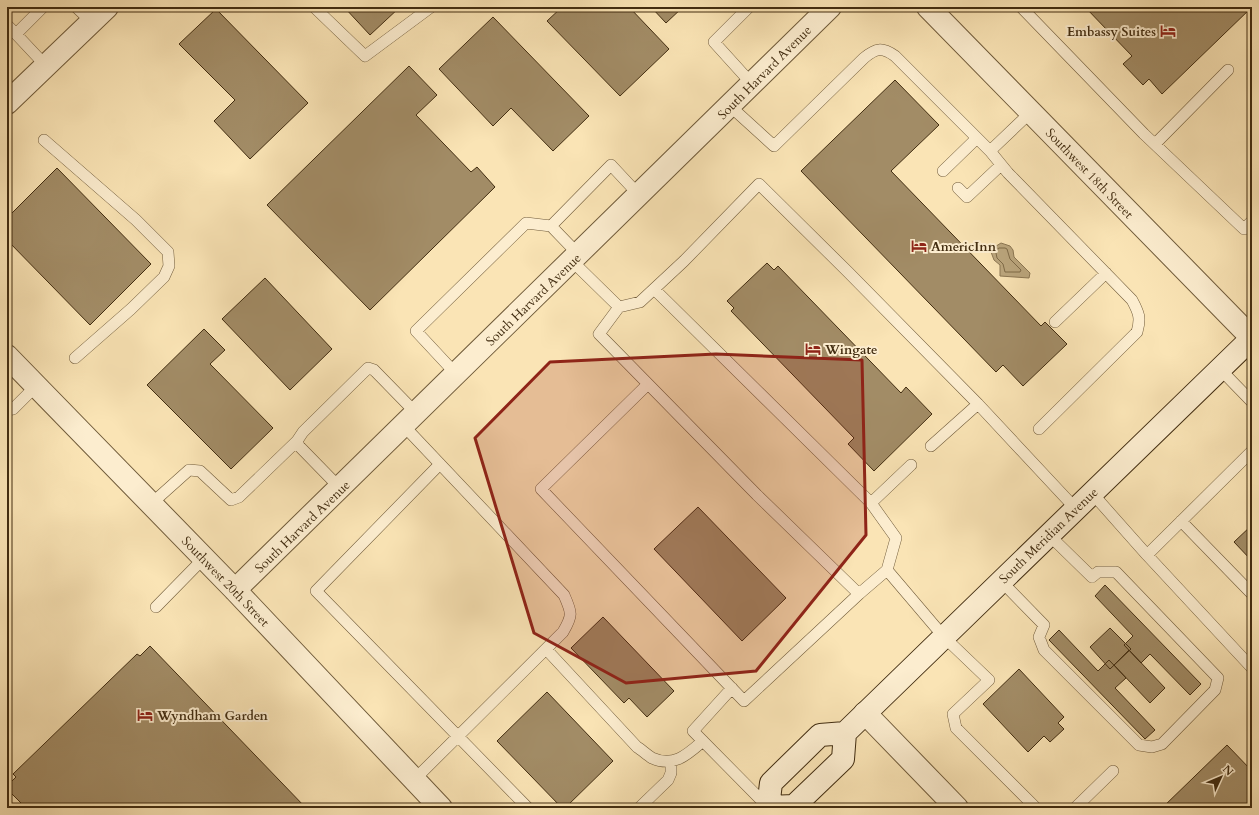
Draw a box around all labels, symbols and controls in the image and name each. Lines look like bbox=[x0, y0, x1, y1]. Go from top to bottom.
street label: South Harvard Avenue bbox=[714, 22, 816, 124]
hotel icon: Embassy Suites bbox=[1159, 22, 1177, 40]
place label: Embassy Suites bbox=[1067, 23, 1156, 41]
street label: Southwest 18th Street bbox=[1041, 124, 1137, 223]
hotel icon: AmericInn bbox=[910, 237, 928, 255]
place label: AmericInn bbox=[931, 238, 997, 256]
street label: South Harvard Avenue bbox=[482, 249, 585, 350]
hotel icon: Wingate bbox=[804, 340, 822, 358]
place label: Wingate bbox=[824, 341, 877, 359]
street label: South Harvard Avenue bbox=[251, 476, 354, 577]
street label: South Meridian Avenue bbox=[995, 484, 1102, 588]
street label: Southwest 20th Street bbox=[177, 532, 273, 631]
hotel icon: Wyndham Garden bbox=[136, 706, 154, 724]
place label: Wyndham Garden bbox=[156, 707, 269, 725]
north arrow bbox=[1201, 757, 1241, 797]
text: N bbox=[1219, 762, 1237, 779]

